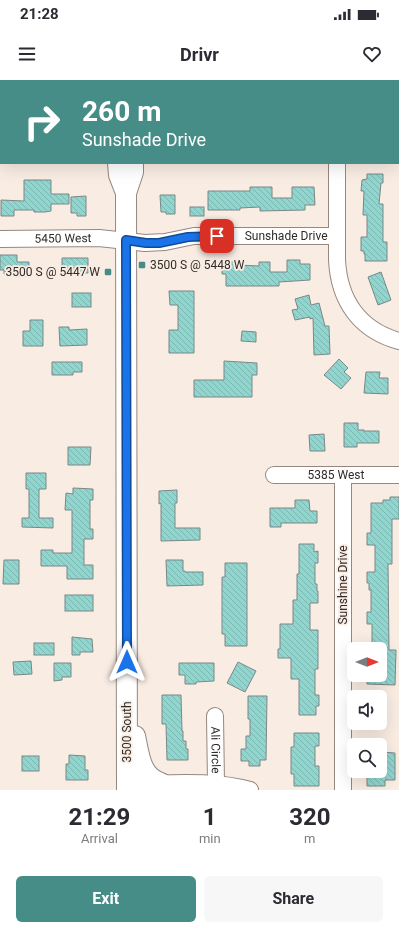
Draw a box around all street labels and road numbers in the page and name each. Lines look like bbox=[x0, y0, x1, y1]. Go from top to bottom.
street label: Sunshade Drive bbox=[245, 229, 328, 243]
street label: 5450 West bbox=[34, 231, 92, 246]
street label: 5385 West bbox=[308, 468, 365, 482]
street label: Sunshine Drive bbox=[336, 545, 350, 625]
street label: 3500 South bbox=[120, 701, 134, 763]
street label: Ali Circle bbox=[208, 726, 223, 774]

